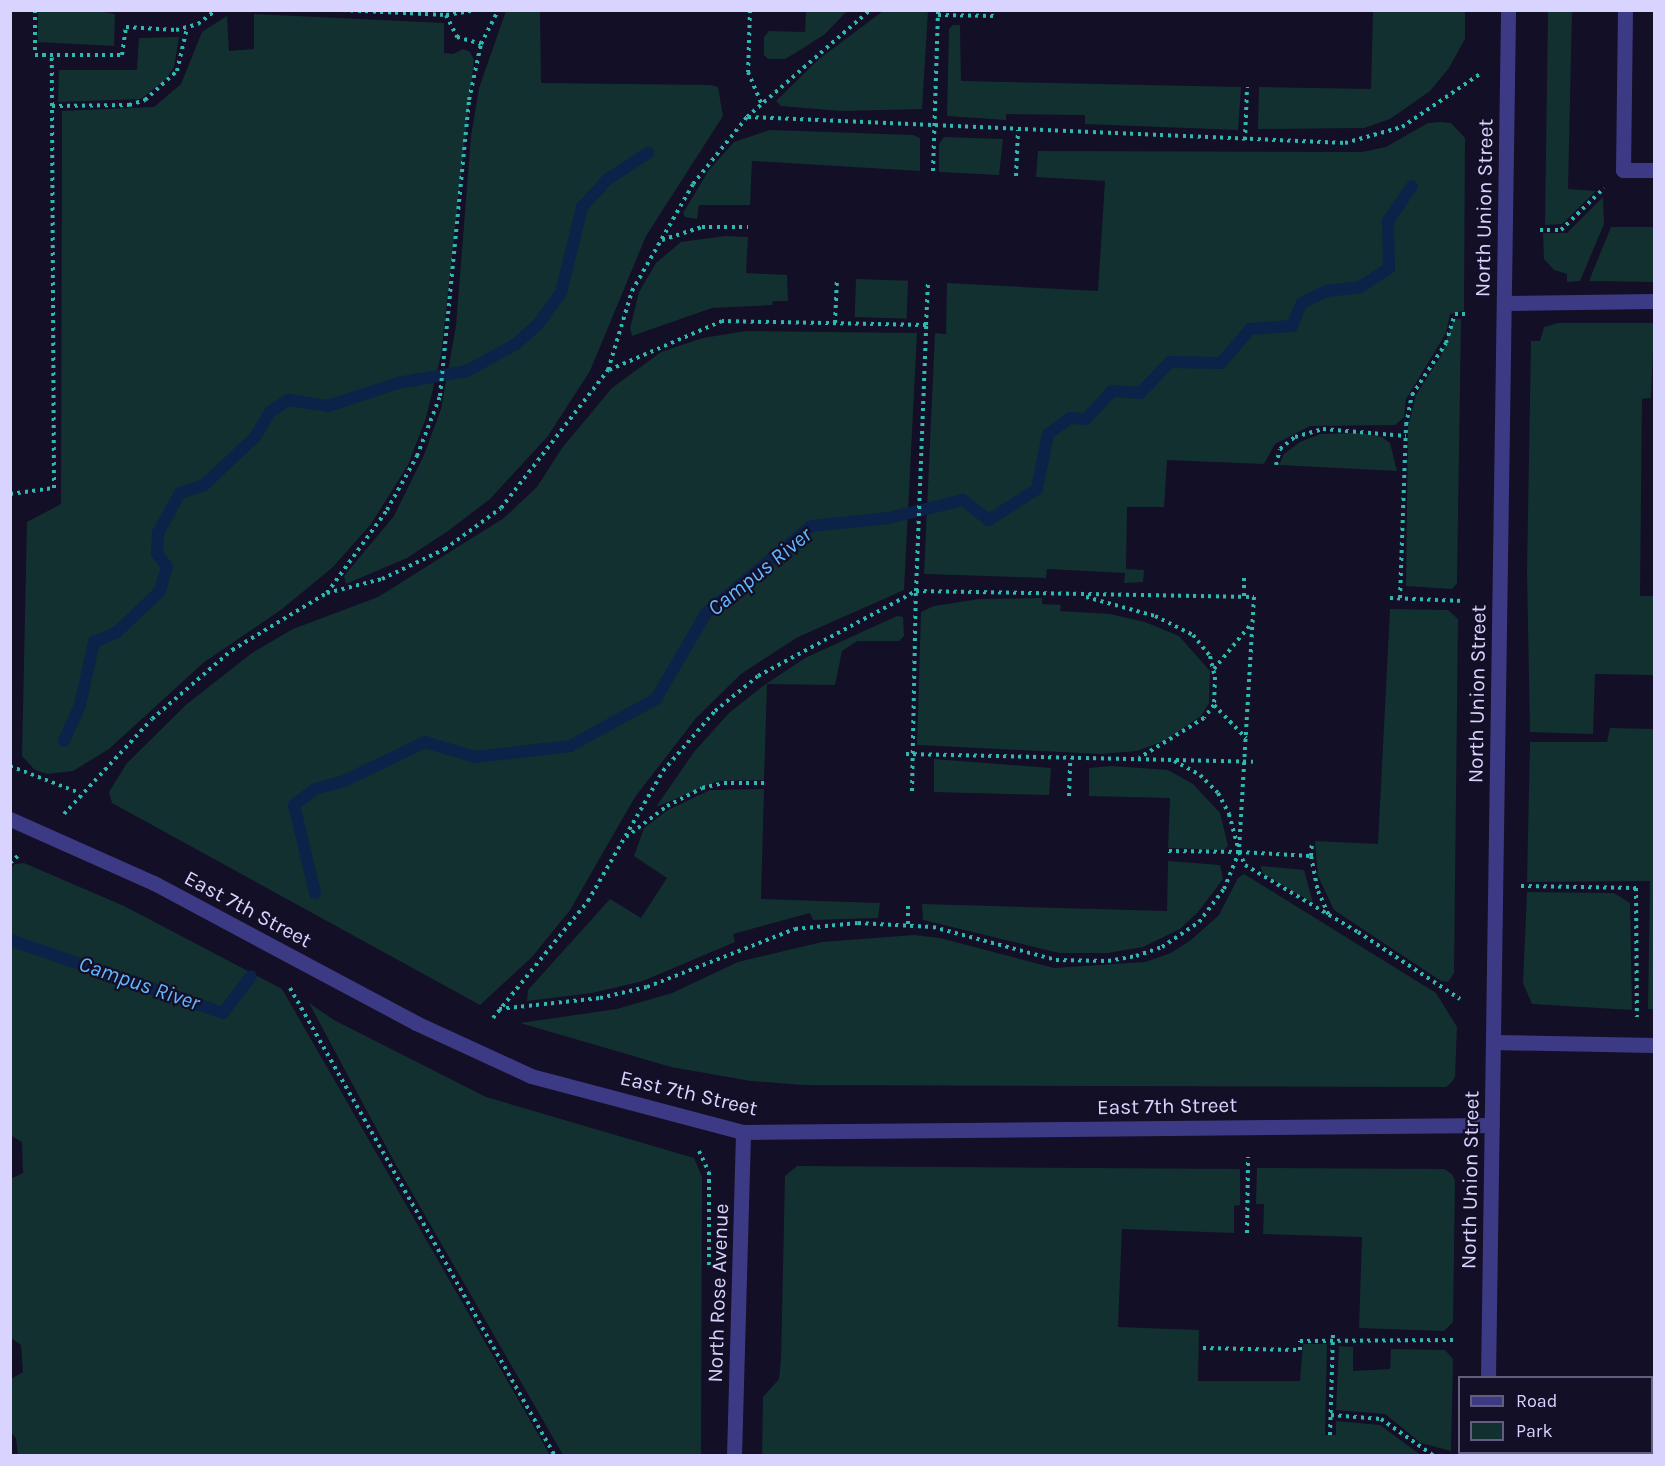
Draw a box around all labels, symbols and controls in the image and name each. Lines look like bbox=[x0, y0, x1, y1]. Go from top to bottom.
street label: North Union Street bbox=[1470, 119, 1498, 297]
water label: Campus River bbox=[703, 522, 817, 622]
street label: North Union Street bbox=[1463, 605, 1491, 783]
street label: East 7th Street bbox=[180, 865, 316, 953]
water label: Campus River bbox=[75, 951, 203, 1017]
street label: East 7th Street bbox=[618, 1065, 760, 1121]
street label: North Union Street bbox=[1456, 1091, 1484, 1269]
street label: East 7th Street bbox=[1097, 1092, 1237, 1120]
street label: North Rose Avenue bbox=[702, 1203, 734, 1383]
legend bbox=[1458, 1376, 1653, 1454]
text: Road bbox=[1516, 1390, 1557, 1412]
text: Park bbox=[1516, 1420, 1553, 1442]

